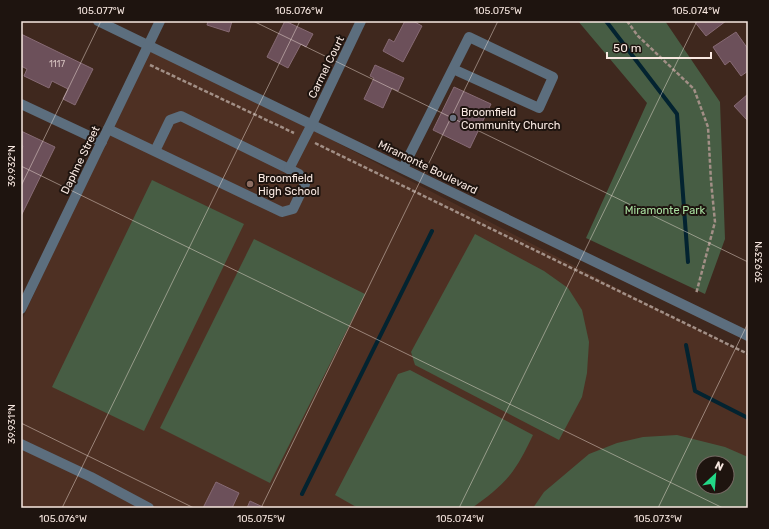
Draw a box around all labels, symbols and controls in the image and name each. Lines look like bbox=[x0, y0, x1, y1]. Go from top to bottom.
text: 105.077°W bbox=[77, 5, 125, 17]
text: 105.076°W bbox=[275, 5, 323, 17]
text: 105.075°W bbox=[474, 5, 522, 17]
text: 105.074°W bbox=[672, 5, 720, 17]
street label: Carmel Court bbox=[306, 33, 347, 100]
scale bar bbox=[607, 34, 711, 60]
text: 50 m bbox=[613, 41, 641, 55]
house number: 1117 bbox=[49, 59, 65, 69]
place label: Broomfield Community Church bbox=[461, 106, 560, 132]
marker: Broomfield Community Church bbox=[448, 113, 458, 123]
street label: Daphne Street bbox=[58, 123, 103, 196]
street label: Miramonte Boulevard bbox=[376, 138, 480, 197]
text: 39.932°N bbox=[6, 145, 18, 187]
place label: Broomfield High School bbox=[258, 172, 319, 198]
marker: Broomfield High School bbox=[245, 179, 255, 189]
park label: Miramonte Park bbox=[625, 204, 705, 217]
text: 39.933°N bbox=[753, 241, 765, 283]
text: 39.931°N bbox=[6, 404, 18, 444]
north arrow bbox=[695, 455, 735, 495]
text: N bbox=[713, 459, 726, 474]
text: 105.076°W bbox=[39, 513, 87, 525]
text: 105.075°W bbox=[237, 513, 285, 525]
text: 105.074°W bbox=[436, 513, 484, 525]
text: 105.073°W bbox=[634, 513, 682, 525]

